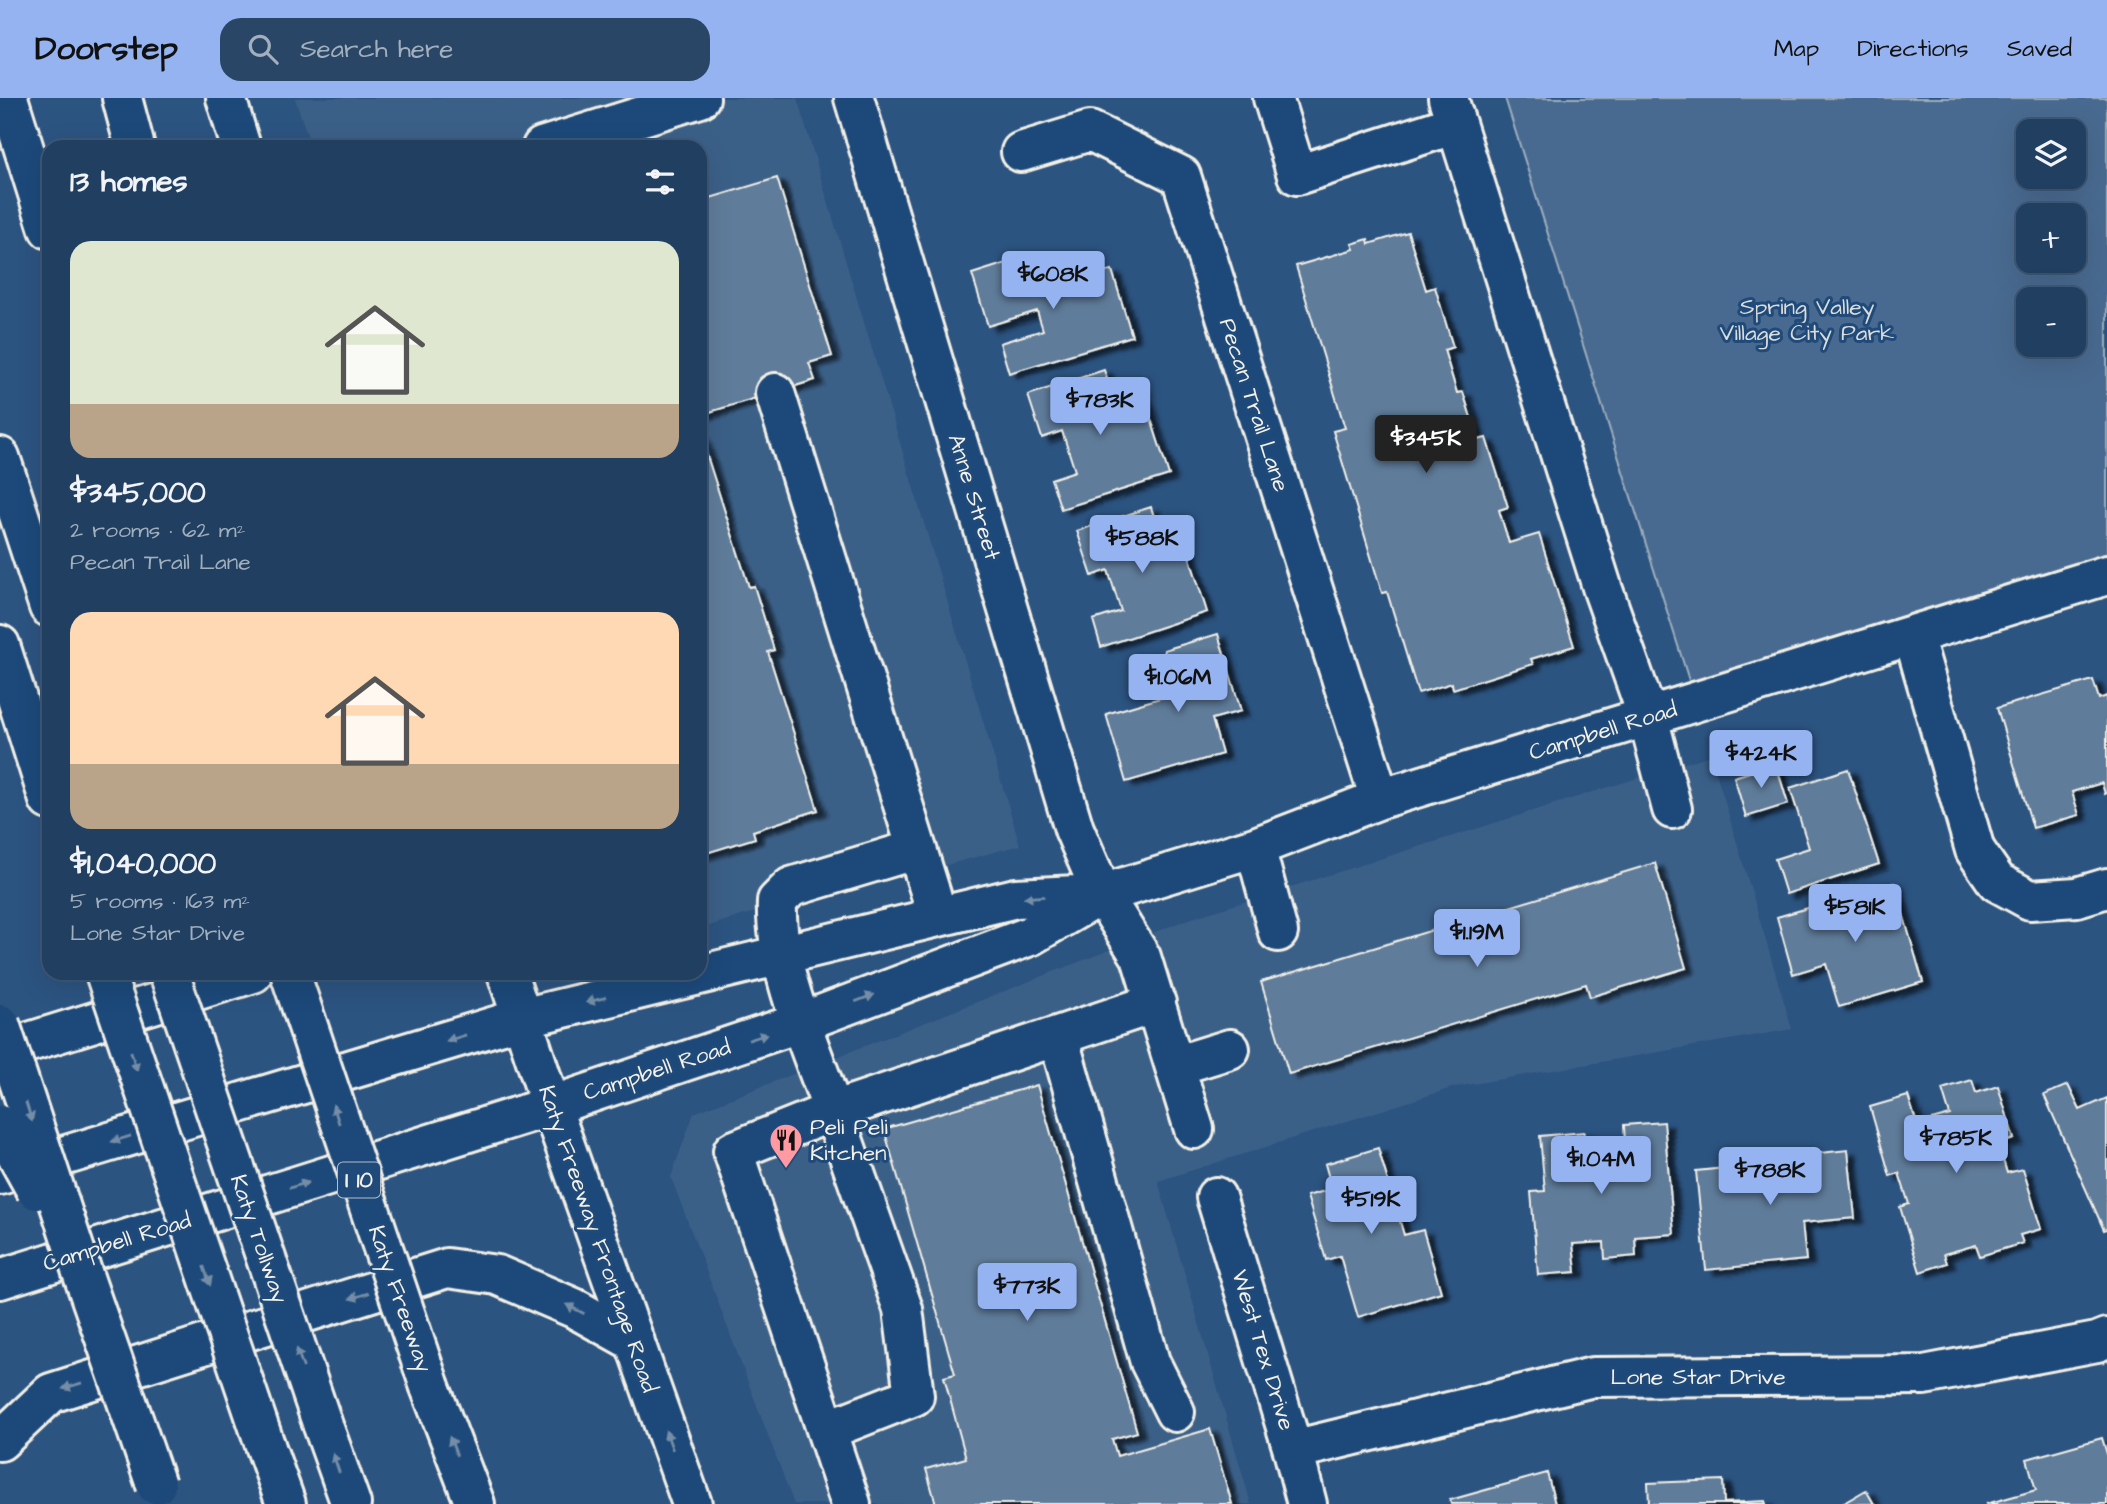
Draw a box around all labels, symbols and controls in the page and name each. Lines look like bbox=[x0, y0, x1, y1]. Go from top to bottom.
search box bbox=[220, 18, 710, 81]
text: Doorstep bbox=[35, 26, 178, 72]
icon: search bbox=[244, 30, 282, 68]
text: Search here bbox=[300, 31, 453, 67]
text: Map bbox=[1774, 32, 1819, 66]
text: Directions bbox=[1857, 32, 1969, 66]
text: Saved bbox=[2007, 32, 2072, 66]
map controls bbox=[2016, 119, 2086, 357]
button: layers bbox=[2016, 119, 2086, 189]
text: 13 homes bbox=[70, 161, 187, 203]
icon: filters bbox=[641, 163, 679, 201]
button: + bbox=[2016, 203, 2086, 273]
pin: $608K bbox=[1004, 252, 1102, 311]
text: $608K bbox=[1018, 258, 1088, 290]
icon: home bbox=[312, 287, 438, 413]
button: − bbox=[2016, 287, 2086, 357]
park label: Spring Valley Village City Park bbox=[1720, 291, 1894, 350]
street label: Pecan Trail Lane bbox=[1211, 314, 1297, 496]
pin: $783K bbox=[1051, 378, 1149, 437]
text: $783K bbox=[1066, 384, 1134, 416]
pin: $345K bbox=[1377, 416, 1475, 475]
text: $345K bbox=[1391, 422, 1461, 454]
street label: Anne Street bbox=[940, 430, 1009, 565]
text: $345,000 bbox=[70, 472, 206, 514]
text: 2 rooms · 62 m² bbox=[70, 514, 245, 546]
pin: $588K bbox=[1093, 516, 1191, 575]
text: $588K bbox=[1106, 522, 1178, 554]
text: Pecan Trail Lane bbox=[70, 546, 251, 578]
pin: $1.06M bbox=[1121, 654, 1235, 714]
icon: home bbox=[312, 658, 438, 784]
text: $1.06M bbox=[1145, 661, 1211, 693]
street label: Campbell Road bbox=[1525, 693, 1681, 769]
pin: $424K bbox=[1712, 730, 1810, 790]
text: $424K bbox=[1725, 737, 1797, 769]
text: $1,040,000 bbox=[70, 843, 216, 885]
pin: $581K bbox=[1806, 884, 1904, 944]
text: 5 rooms · 163 m² bbox=[70, 885, 250, 917]
text: $581K bbox=[1825, 891, 1885, 923]
one-way arrow bbox=[1023, 892, 1045, 903]
pin: $1.19M bbox=[1420, 910, 1534, 969]
text: $1.19M bbox=[1450, 916, 1504, 948]
text: Lone Star Drive bbox=[70, 917, 245, 949]
one-way arrow bbox=[855, 992, 876, 1003]
one-way arrow bbox=[585, 995, 607, 1006]
street label: Campbell Road bbox=[579, 1031, 735, 1109]
one-way arrow bbox=[748, 1031, 769, 1042]
one-way arrow bbox=[446, 1033, 467, 1043]
one-way arrow bbox=[129, 1051, 140, 1072]
street label: Katy Freeway Frontage Road bbox=[529, 1081, 666, 1397]
one-way arrow bbox=[24, 1102, 35, 1123]
one-way arrow bbox=[330, 1104, 341, 1125]
place label: Peli Peli Kitchen bbox=[810, 1111, 888, 1169]
pin: $785K bbox=[1907, 1116, 2005, 1175]
restaurant icon: Peli Peli Kitchen bbox=[767, 1121, 805, 1170]
text: $785K bbox=[1920, 1122, 1992, 1154]
one-way arrow bbox=[110, 1134, 131, 1144]
pin: $1.04M bbox=[1544, 1136, 1658, 1196]
text: $1.04M bbox=[1567, 1143, 1635, 1175]
pin: $788K bbox=[1721, 1148, 1819, 1207]
text: $788K bbox=[1735, 1154, 1805, 1186]
road number: I 10 bbox=[338, 1162, 380, 1198]
street label: Katy Tollway bbox=[221, 1170, 296, 1308]
pin: $519K bbox=[1322, 1176, 1420, 1236]
one-way arrow bbox=[289, 1179, 310, 1190]
text: $519K bbox=[1341, 1183, 1401, 1215]
street label: Campbell Road bbox=[39, 1204, 195, 1280]
street label: Katy Freeway bbox=[359, 1221, 440, 1377]
pin: $773K bbox=[978, 1264, 1076, 1323]
one-way arrow bbox=[202, 1266, 213, 1287]
street label: West Tex Drive bbox=[1223, 1266, 1303, 1434]
text: $773K bbox=[994, 1270, 1060, 1302]
one-way arrow bbox=[349, 1291, 370, 1301]
one-way arrow bbox=[565, 1304, 585, 1315]
one-way arrow bbox=[294, 1348, 305, 1369]
street label: Lone Star Drive bbox=[1610, 1361, 1786, 1393]
one-way arrow bbox=[62, 1381, 83, 1392]
one-way arrow bbox=[663, 1429, 674, 1450]
one-way arrow bbox=[447, 1435, 458, 1456]
one-way arrow bbox=[330, 1453, 341, 1474]

